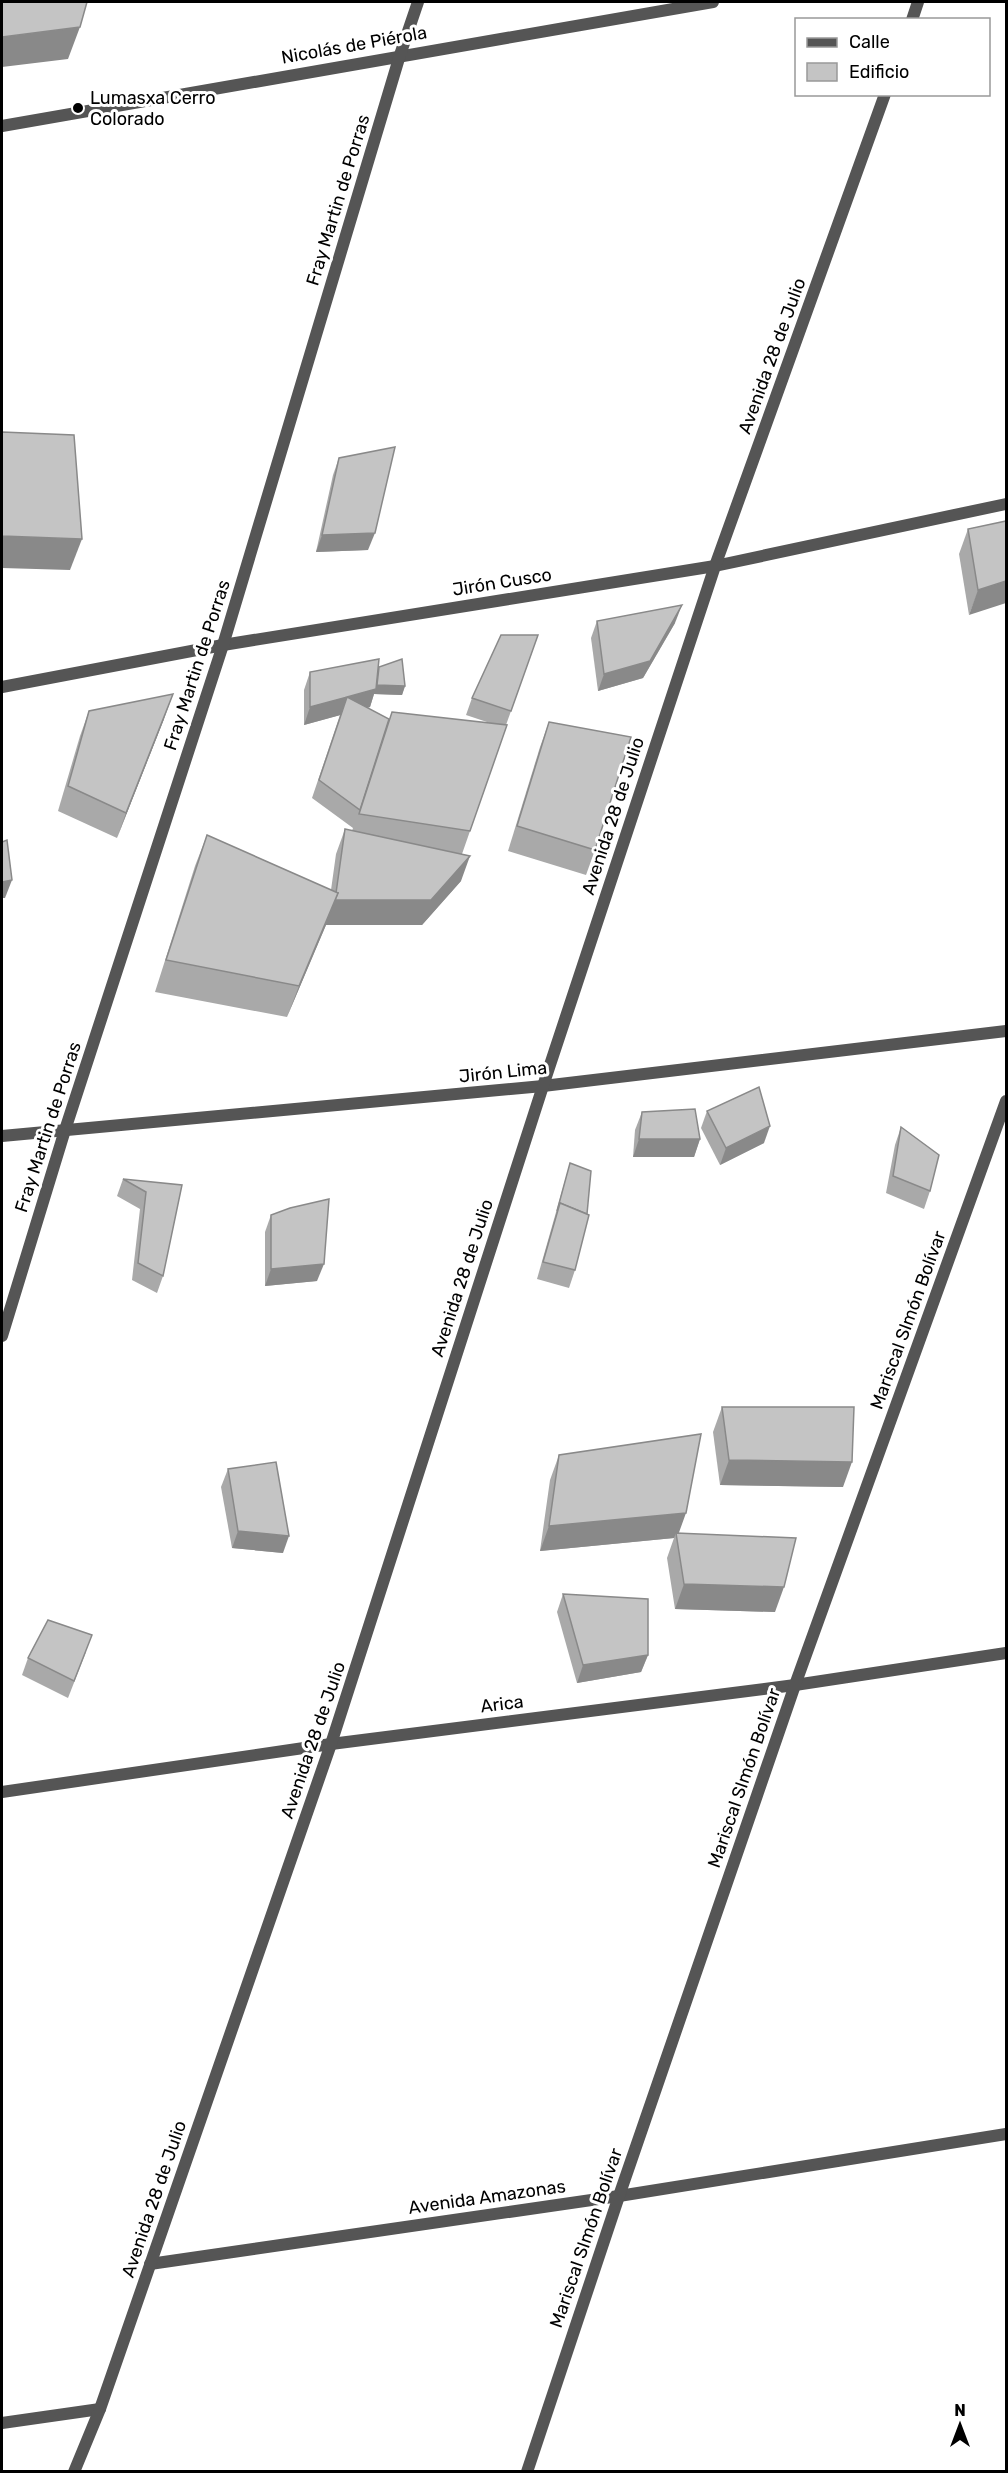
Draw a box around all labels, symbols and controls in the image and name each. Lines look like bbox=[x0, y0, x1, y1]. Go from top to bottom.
legend bbox=[795, 18, 990, 96]
street label: Nicolás de Piérola bbox=[279, 21, 429, 69]
text: Calle bbox=[849, 31, 890, 53]
text: Edificio bbox=[849, 61, 909, 83]
place label: Lumasxa Cerro Colorado bbox=[90, 87, 216, 130]
marker: Lumasxa Cerro Colorado bbox=[71, 101, 85, 115]
street label: Fray Martin de Porras bbox=[301, 112, 375, 288]
street label: Avenida 28 de Julio bbox=[734, 275, 810, 437]
street label: Jirón Cusco bbox=[451, 563, 553, 601]
street label: Fray Martin de Porras bbox=[159, 577, 235, 753]
street label: Avenida 28 de Julio bbox=[577, 734, 649, 898]
street label: Fray Martin de Porras bbox=[10, 1039, 86, 1215]
street label: Jirón Lima bbox=[458, 1056, 548, 1088]
street label: Avenida 28 de Julio bbox=[426, 1196, 498, 1360]
street label: Mariscal SImón Bolívar bbox=[865, 1228, 951, 1412]
street label: Avenida 28 de Julio bbox=[276, 1659, 350, 1821]
street label: Mariscal SImón Bolívar bbox=[703, 1685, 785, 1871]
street label: Arica bbox=[479, 1690, 525, 1718]
street label: Avenida 28 de Julio bbox=[117, 2118, 191, 2280]
street label: Mariscal SImón Bolívar bbox=[545, 2145, 627, 2331]
street label: Avenida Amazonas bbox=[407, 2175, 567, 2219]
north arrow bbox=[930, 2395, 990, 2455]
text: N bbox=[954, 2401, 966, 2420]

